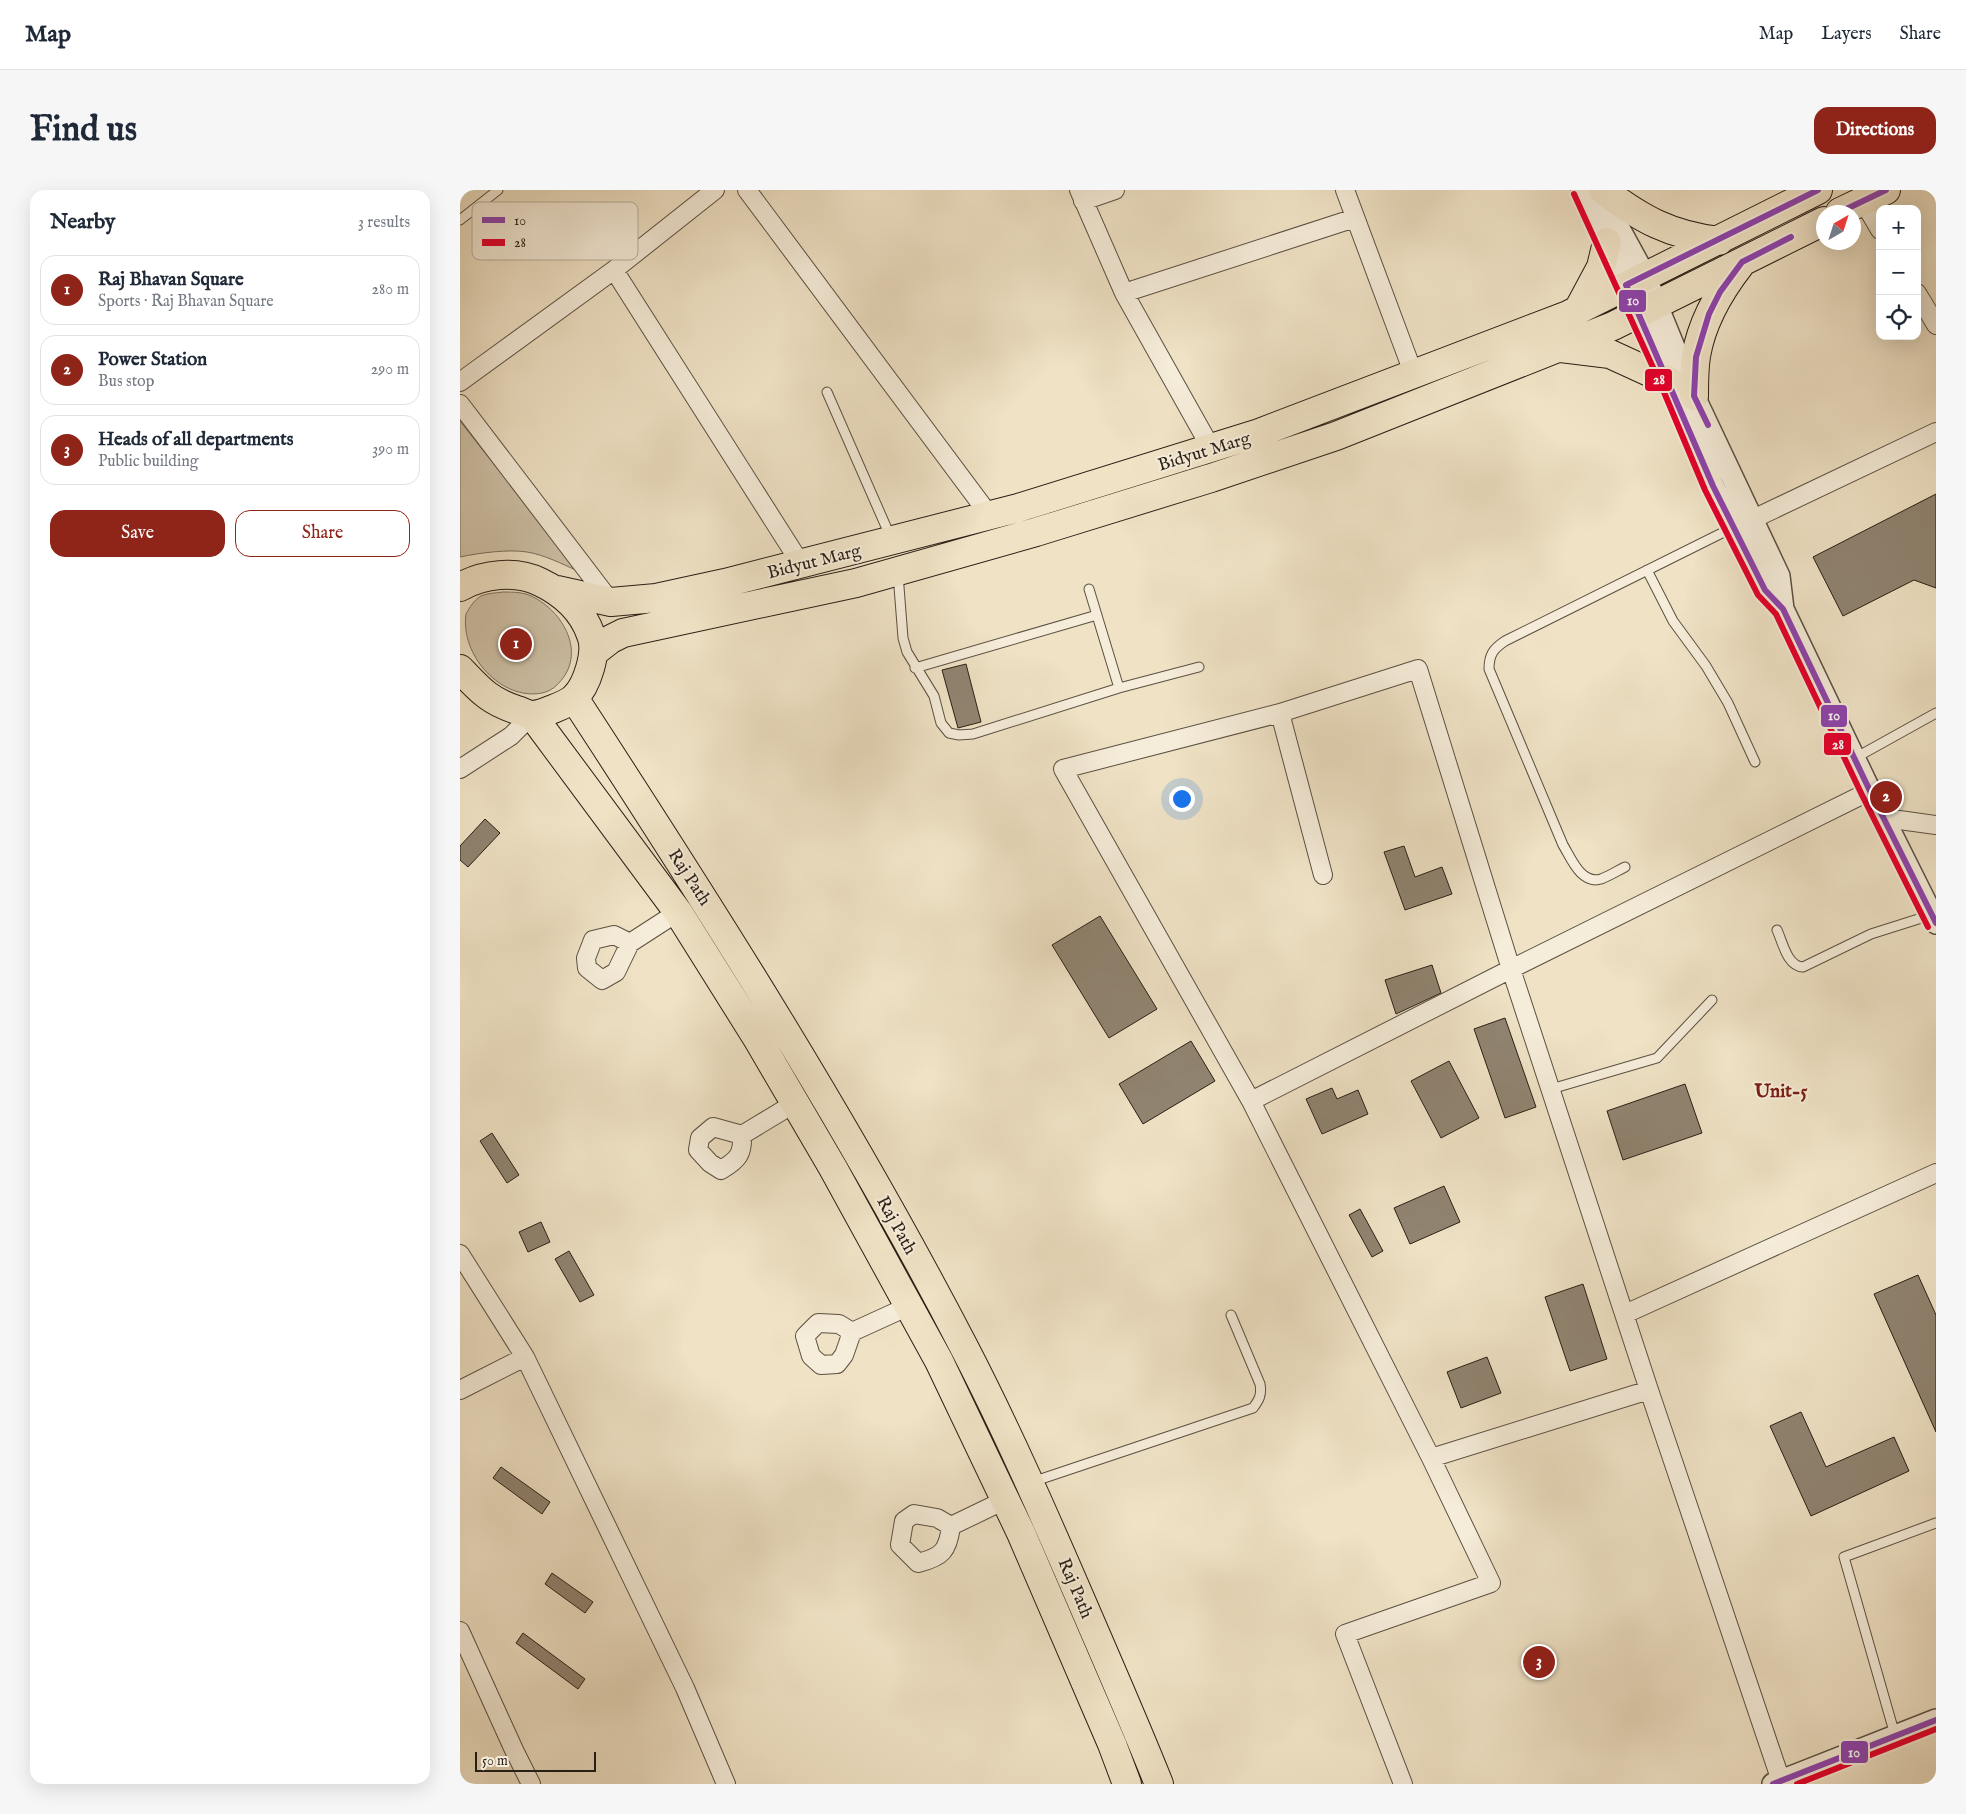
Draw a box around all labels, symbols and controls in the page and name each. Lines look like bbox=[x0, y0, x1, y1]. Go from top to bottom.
text: Map bbox=[25, 19, 71, 50]
text: Map bbox=[1759, 23, 1793, 46]
text: Layers bbox=[1821, 23, 1872, 46]
text: Share bbox=[1900, 23, 1941, 46]
button: Directions bbox=[1814, 107, 1936, 154]
text: Find us bbox=[30, 108, 137, 153]
legend bbox=[472, 202, 638, 260]
north arrow bbox=[1816, 205, 1861, 250]
map controls bbox=[1876, 205, 1921, 340]
button: + bbox=[1876, 205, 1921, 250]
text: Nearby bbox=[50, 209, 115, 236]
text: 10 bbox=[514, 212, 526, 230]
text: 3 results bbox=[358, 213, 410, 233]
text: 28 bbox=[514, 234, 526, 252]
button: − bbox=[1876, 250, 1921, 295]
text: Raj Bhavan Square bbox=[98, 268, 244, 292]
text: 1 bbox=[64, 280, 70, 300]
text: 280 m bbox=[372, 280, 409, 300]
line badge: 10 bbox=[1618, 289, 1647, 313]
text: Sports · Raj Bhavan Square bbox=[98, 292, 274, 312]
text: 10 bbox=[1627, 292, 1639, 310]
button: locate bbox=[1876, 295, 1921, 340]
text: Power Station bbox=[98, 348, 207, 372]
text: 2 bbox=[63, 360, 71, 380]
text: 290 m bbox=[371, 360, 409, 380]
line badge: 28 bbox=[1644, 368, 1673, 392]
text: 28 bbox=[1653, 371, 1666, 389]
text: Bus stop bbox=[98, 372, 154, 392]
street label: Bidyut Marg bbox=[1155, 427, 1254, 477]
text: Heads of all departments bbox=[98, 428, 293, 452]
text: 3 bbox=[64, 440, 70, 460]
text: 390 m bbox=[372, 440, 409, 460]
text: Public building bbox=[98, 452, 198, 472]
button: Save bbox=[50, 510, 225, 557]
button: Share bbox=[235, 510, 410, 557]
street label: Bidyut Marg bbox=[765, 540, 864, 585]
pin: 1 bbox=[500, 625, 532, 663]
line badge: 10 bbox=[1820, 704, 1848, 728]
text: 10 bbox=[1828, 707, 1840, 725]
line badge: 28 bbox=[1823, 732, 1852, 756]
text: 28 bbox=[1832, 736, 1845, 754]
pin: 2 bbox=[1870, 778, 1902, 816]
your location bbox=[1169, 786, 1195, 812]
street label: Raj Path bbox=[662, 845, 716, 911]
district label: Unit-5 bbox=[1754, 1080, 1808, 1104]
street label: Raj Path bbox=[870, 1192, 921, 1259]
street label: Raj Path bbox=[1052, 1555, 1098, 1623]
pin: 3 bbox=[1523, 1643, 1555, 1681]
line badge: 10 bbox=[1840, 1740, 1869, 1764]
text: 10 bbox=[1848, 1744, 1860, 1762]
scale bar bbox=[475, 1749, 596, 1772]
text: 50 m bbox=[482, 1752, 508, 1770]

